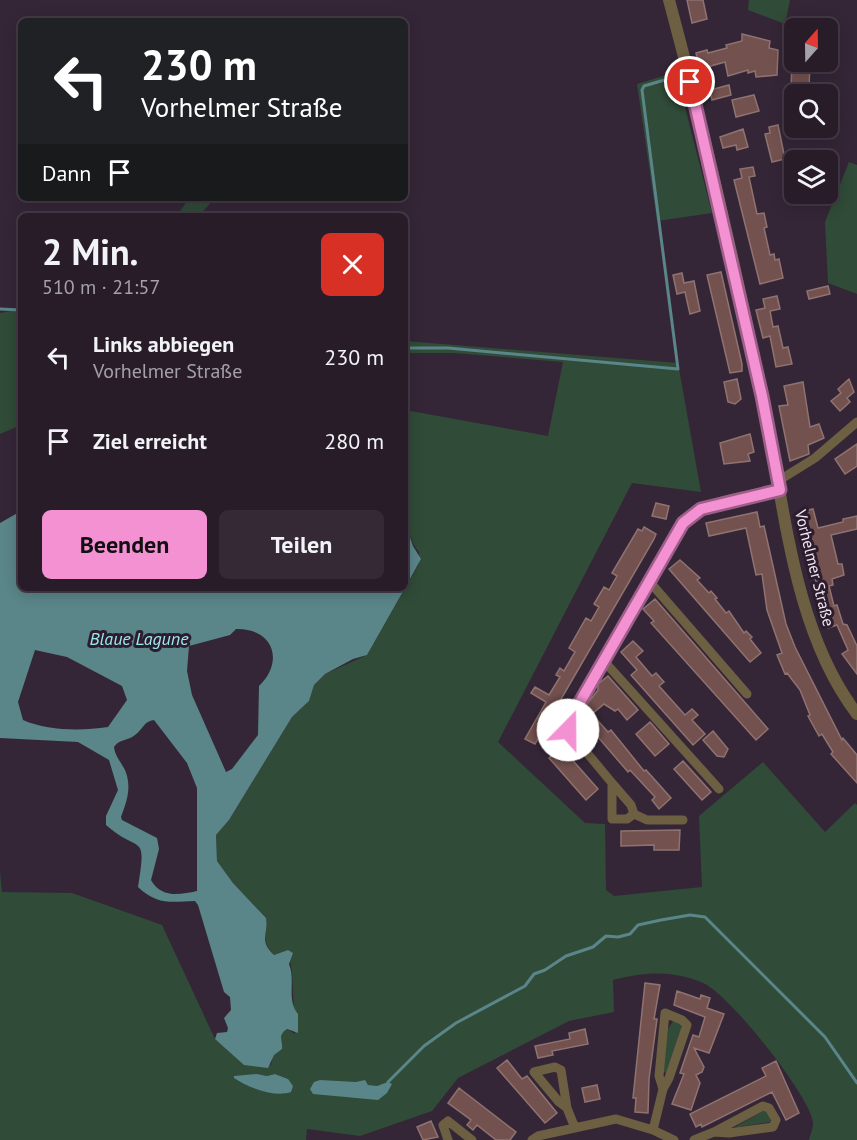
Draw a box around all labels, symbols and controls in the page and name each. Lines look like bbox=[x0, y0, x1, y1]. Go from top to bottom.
north arrow bbox=[784, 18, 838, 72]
map controls bbox=[784, 18, 838, 204]
text: 230 m bbox=[141, 37, 257, 92]
icon: left bbox=[42, 42, 120, 120]
pin bbox=[664, 56, 715, 107]
icon: arrive bbox=[673, 65, 706, 98]
button: search bbox=[784, 84, 838, 138]
text: Vorhelmer Straße bbox=[141, 90, 343, 124]
button: layers bbox=[784, 150, 838, 204]
icon: arrive bbox=[103, 156, 136, 189]
text: Dann bbox=[42, 159, 91, 187]
text: 2 Min. bbox=[42, 228, 138, 275]
button: close bbox=[321, 233, 384, 296]
text: 510 m · 21:57 bbox=[42, 274, 160, 300]
text: Links abbiegen bbox=[93, 330, 234, 358]
icon: left bbox=[42, 341, 75, 374]
text: 230 m bbox=[324, 343, 384, 371]
text: Vorhelmer Straße bbox=[93, 358, 242, 384]
icon: arrive bbox=[42, 425, 75, 458]
text: Ziel erreicht bbox=[93, 427, 207, 455]
text: 280 m bbox=[324, 427, 384, 455]
street label: Vorhelmer Straße bbox=[791, 507, 839, 628]
button: Beenden bbox=[42, 510, 207, 579]
button: Teilen bbox=[219, 510, 384, 579]
water label: Blaue Lagune bbox=[90, 627, 189, 650]
position arrow bbox=[536, 698, 600, 762]

